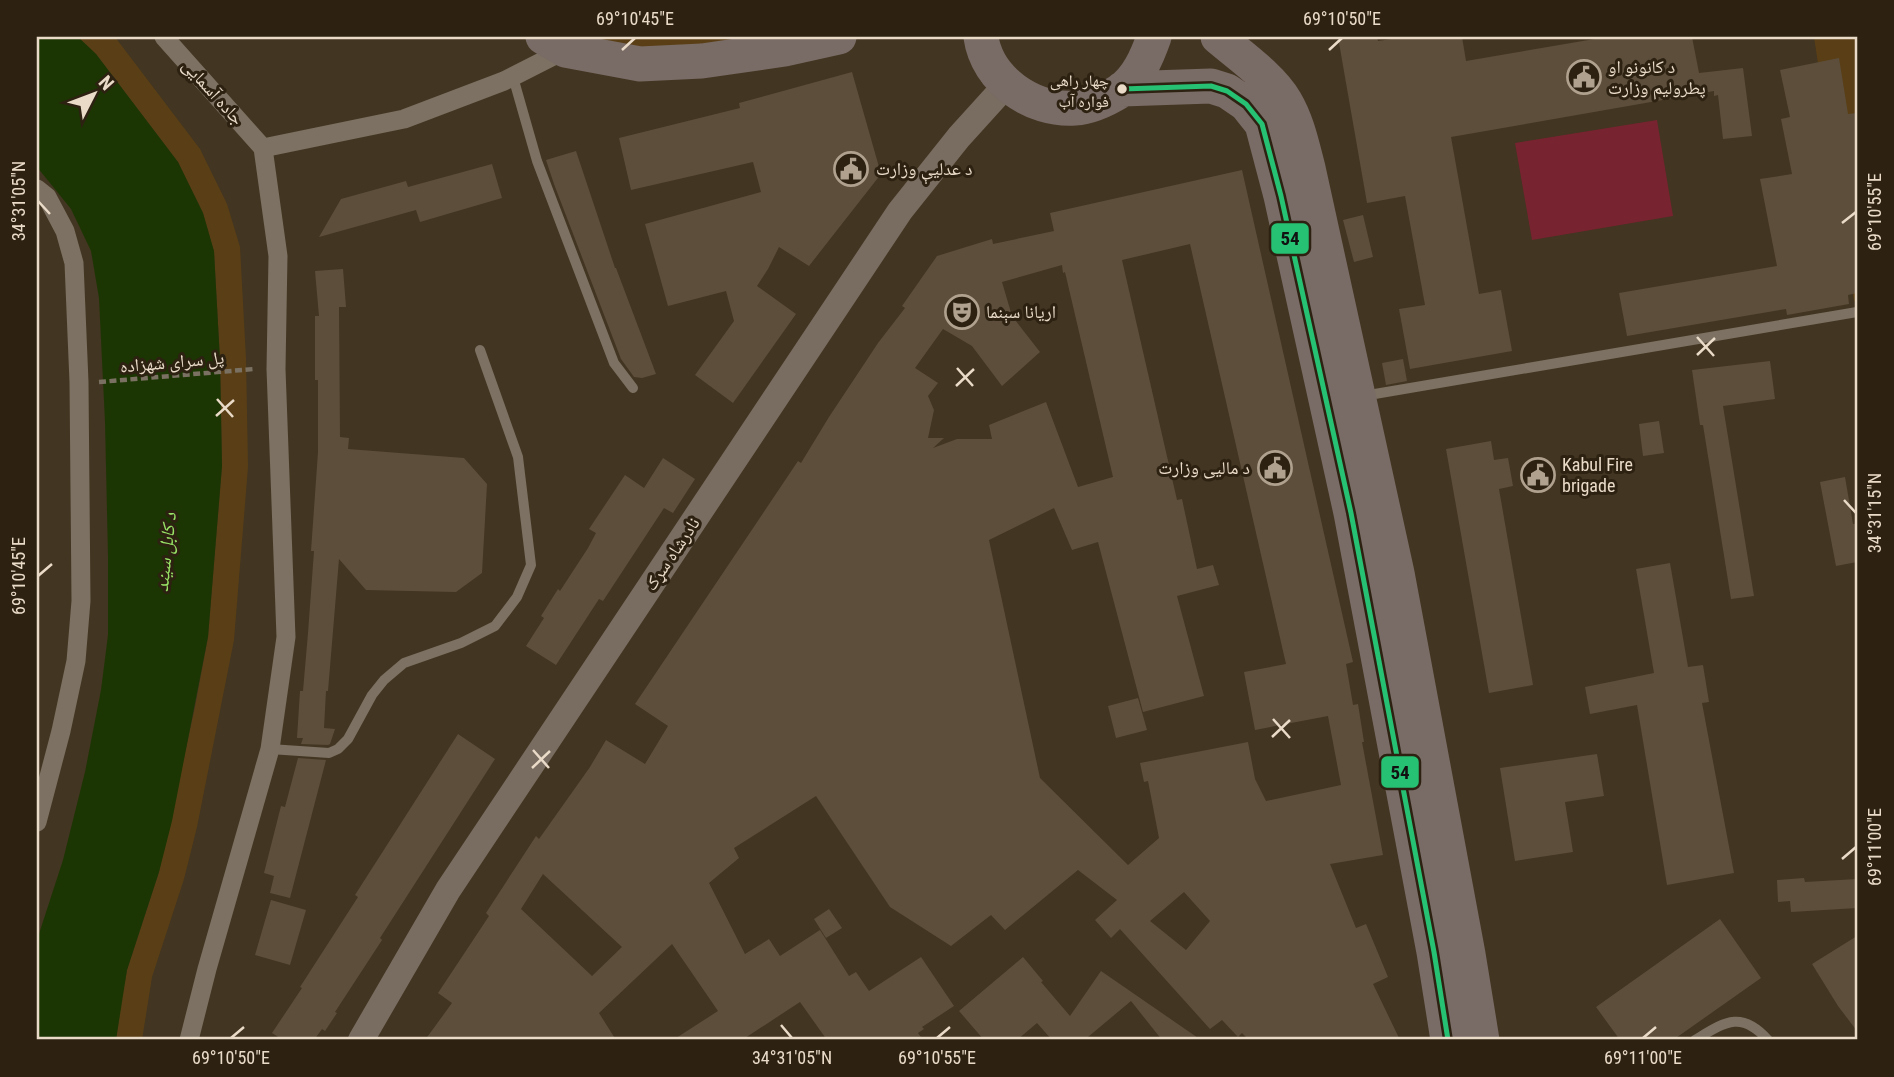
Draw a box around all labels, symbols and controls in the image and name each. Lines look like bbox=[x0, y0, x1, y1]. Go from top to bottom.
text: 69°10'45"E bbox=[596, 8, 674, 29]
text: 69°10'50"E bbox=[1303, 8, 1381, 29]
street label: جاده آسمایی bbox=[178, 54, 248, 130]
place label: د کانونو او پطرولیم وزارت bbox=[1608, 56, 1706, 100]
public building icon: د کانونو او پطرولیم وزارت bbox=[1565, 58, 1603, 96]
north arrow bbox=[60, 60, 130, 130]
text: N bbox=[94, 71, 119, 95]
place label: چهار راهی فواره آب bbox=[1050, 71, 1109, 111]
marker: چهار راهی فواره آب bbox=[1115, 82, 1129, 96]
public building icon: د عدلیې وزارت bbox=[832, 150, 870, 188]
place label: د عدلیې وزارت bbox=[876, 158, 973, 184]
text: 34°31'05"N bbox=[8, 161, 29, 241]
text: 69°10'55"E bbox=[1864, 173, 1885, 251]
line badge: 54 bbox=[1270, 222, 1310, 255]
text: 54 bbox=[1280, 227, 1300, 250]
theatre icon: اريانا سېنما bbox=[943, 293, 981, 331]
place label: اريانا سېنما bbox=[986, 301, 1056, 323]
street label: پل سرای شهزاده bbox=[119, 346, 225, 378]
public building icon: د مالیی وزارت bbox=[1256, 449, 1294, 487]
place label: Kabul Fire brigade bbox=[1562, 454, 1633, 496]
public building icon: Kabul Fire brigade bbox=[1519, 456, 1557, 494]
place label: د مالیی وزارت bbox=[1158, 457, 1250, 479]
text: 34°31'15"N bbox=[1864, 473, 1885, 553]
water label: د کابل سيند bbox=[150, 511, 181, 593]
street label: نادرشاه سړک bbox=[639, 513, 705, 595]
text: 69°10'45"E bbox=[8, 537, 29, 615]
line badge: 54 bbox=[1380, 755, 1420, 789]
text: 54 bbox=[1390, 761, 1410, 784]
text: 69°11'00"E bbox=[1864, 808, 1885, 886]
text: 69°10'50"E bbox=[192, 1047, 270, 1068]
text: 34°31'05"N bbox=[752, 1047, 832, 1068]
text: 69°10'55"E bbox=[898, 1047, 976, 1068]
text: 69°11'00"E bbox=[1604, 1047, 1682, 1068]

